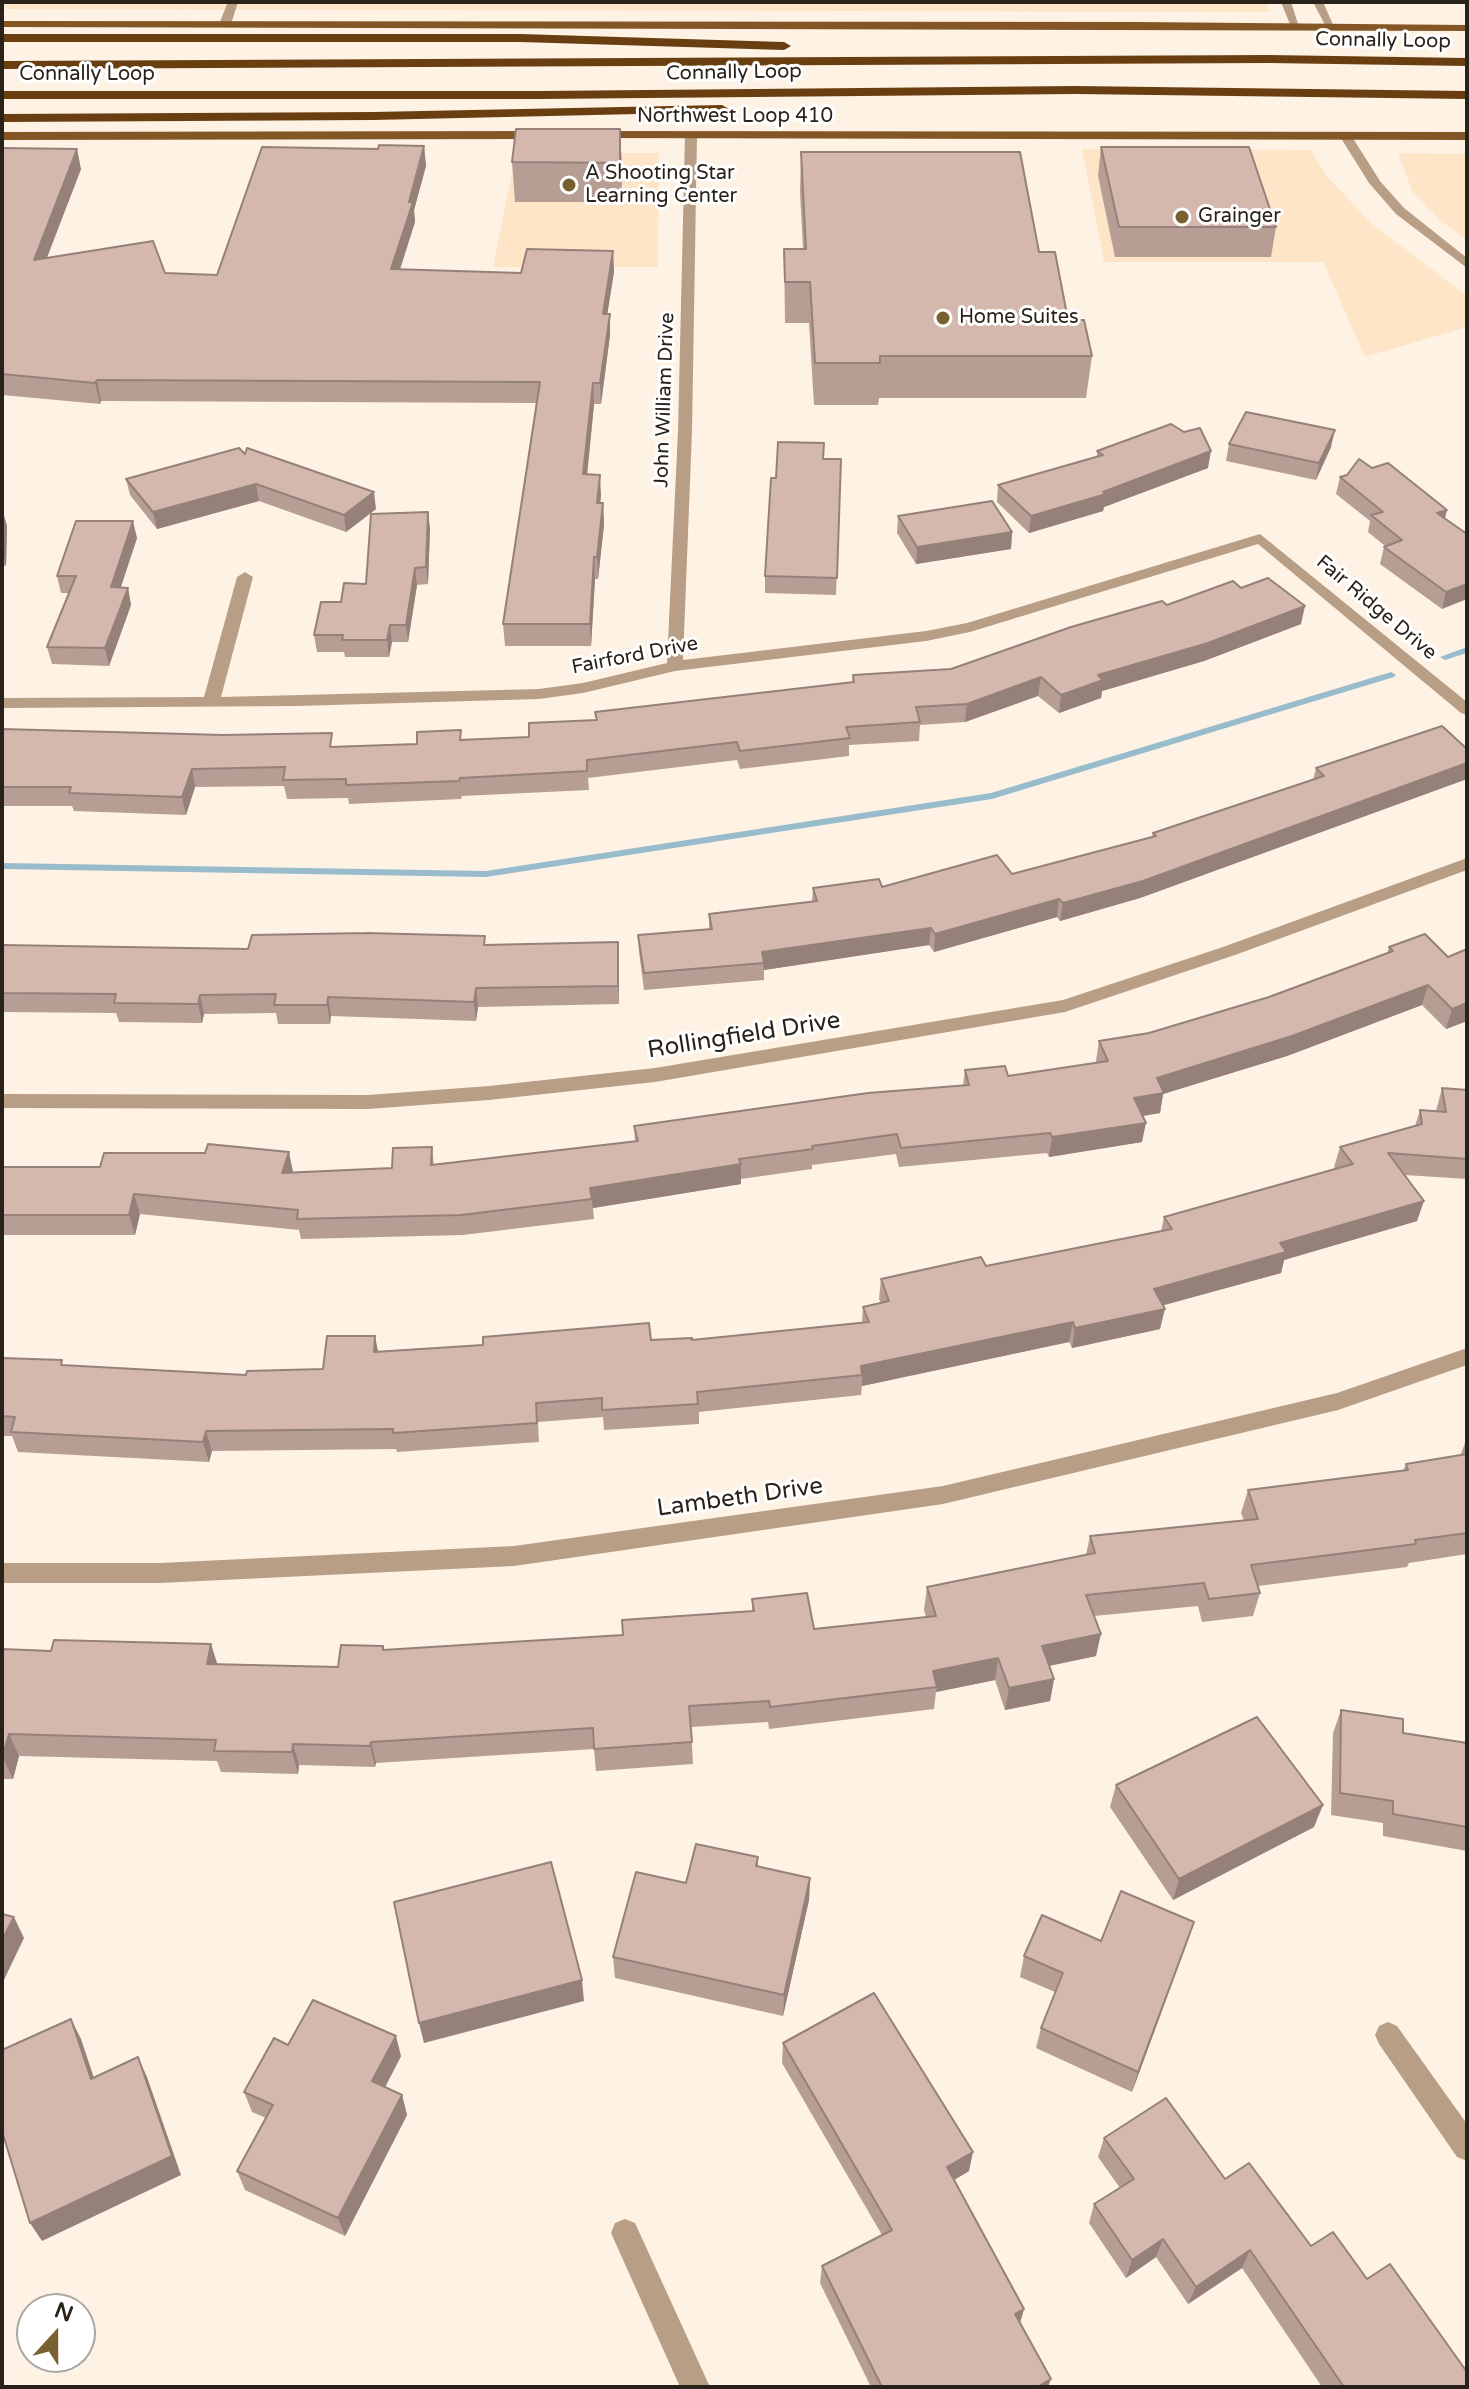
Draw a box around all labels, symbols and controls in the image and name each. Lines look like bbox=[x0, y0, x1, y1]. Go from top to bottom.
street label: Connally Loop bbox=[1315, 28, 1451, 54]
street label: Connally Loop bbox=[666, 60, 802, 86]
street label: Connally Loop bbox=[19, 63, 155, 87]
street label: Northwest Loop 410 bbox=[637, 105, 833, 129]
place label: A Shooting Star Learning Center bbox=[585, 162, 737, 209]
marker: A Shooting Star Learning Center bbox=[560, 176, 578, 194]
place label: Grainger bbox=[1198, 205, 1281, 229]
marker: Grainger bbox=[1173, 208, 1191, 226]
place label: Home Suites bbox=[959, 306, 1079, 330]
marker: Home Suites bbox=[934, 309, 952, 327]
street label: John William Drive bbox=[650, 312, 680, 488]
street label: Fair Ridge Drive bbox=[1311, 551, 1441, 665]
street label: Fairford Drive bbox=[570, 632, 700, 680]
street label: Rollingfield Drive bbox=[646, 1007, 842, 1065]
street label: Lambeth Drive bbox=[655, 1472, 825, 1524]
north arrow bbox=[16, 2293, 96, 2373]
text: N bbox=[51, 2297, 77, 2328]

